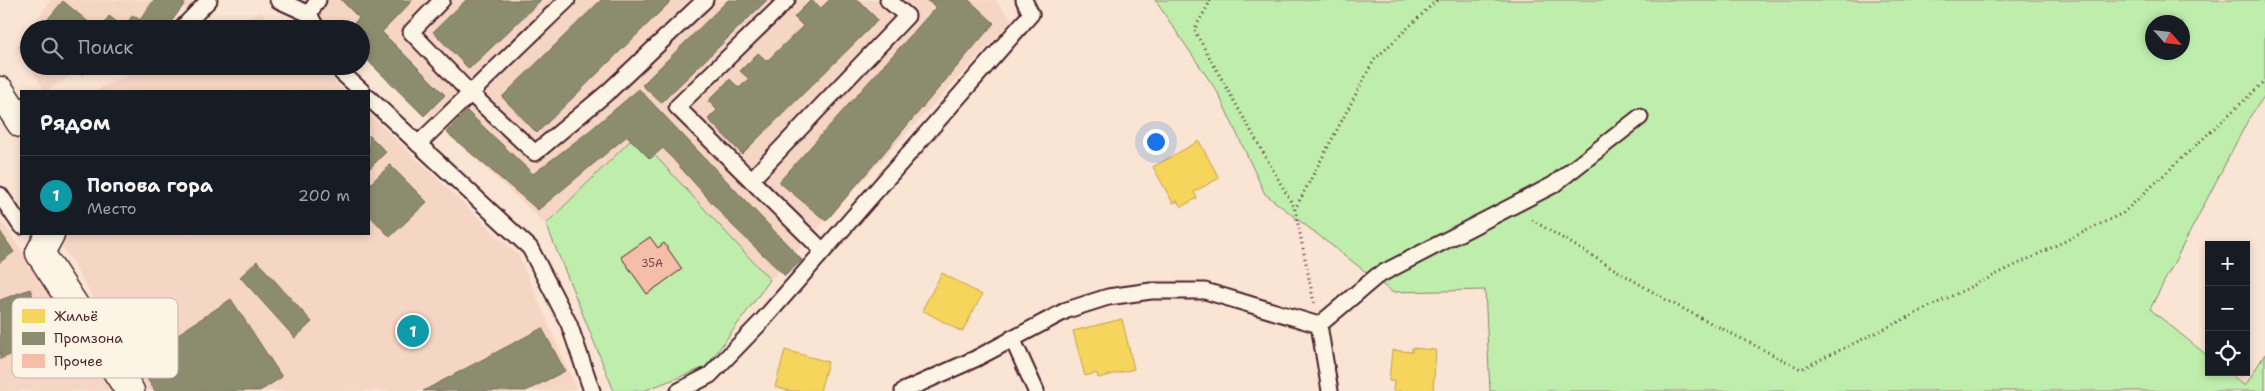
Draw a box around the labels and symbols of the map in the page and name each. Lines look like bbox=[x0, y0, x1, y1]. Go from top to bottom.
north arrow bbox=[2145, 15, 2190, 60]
your location bbox=[1143, 129, 1169, 155]
house number: 35А bbox=[641, 256, 663, 271]
legend bbox=[12, 298, 178, 378]
text: Жильё bbox=[54, 307, 98, 325]
pin: 1 bbox=[397, 312, 429, 350]
text: Промзона bbox=[54, 329, 123, 347]
text: Прочее bbox=[54, 352, 103, 370]

